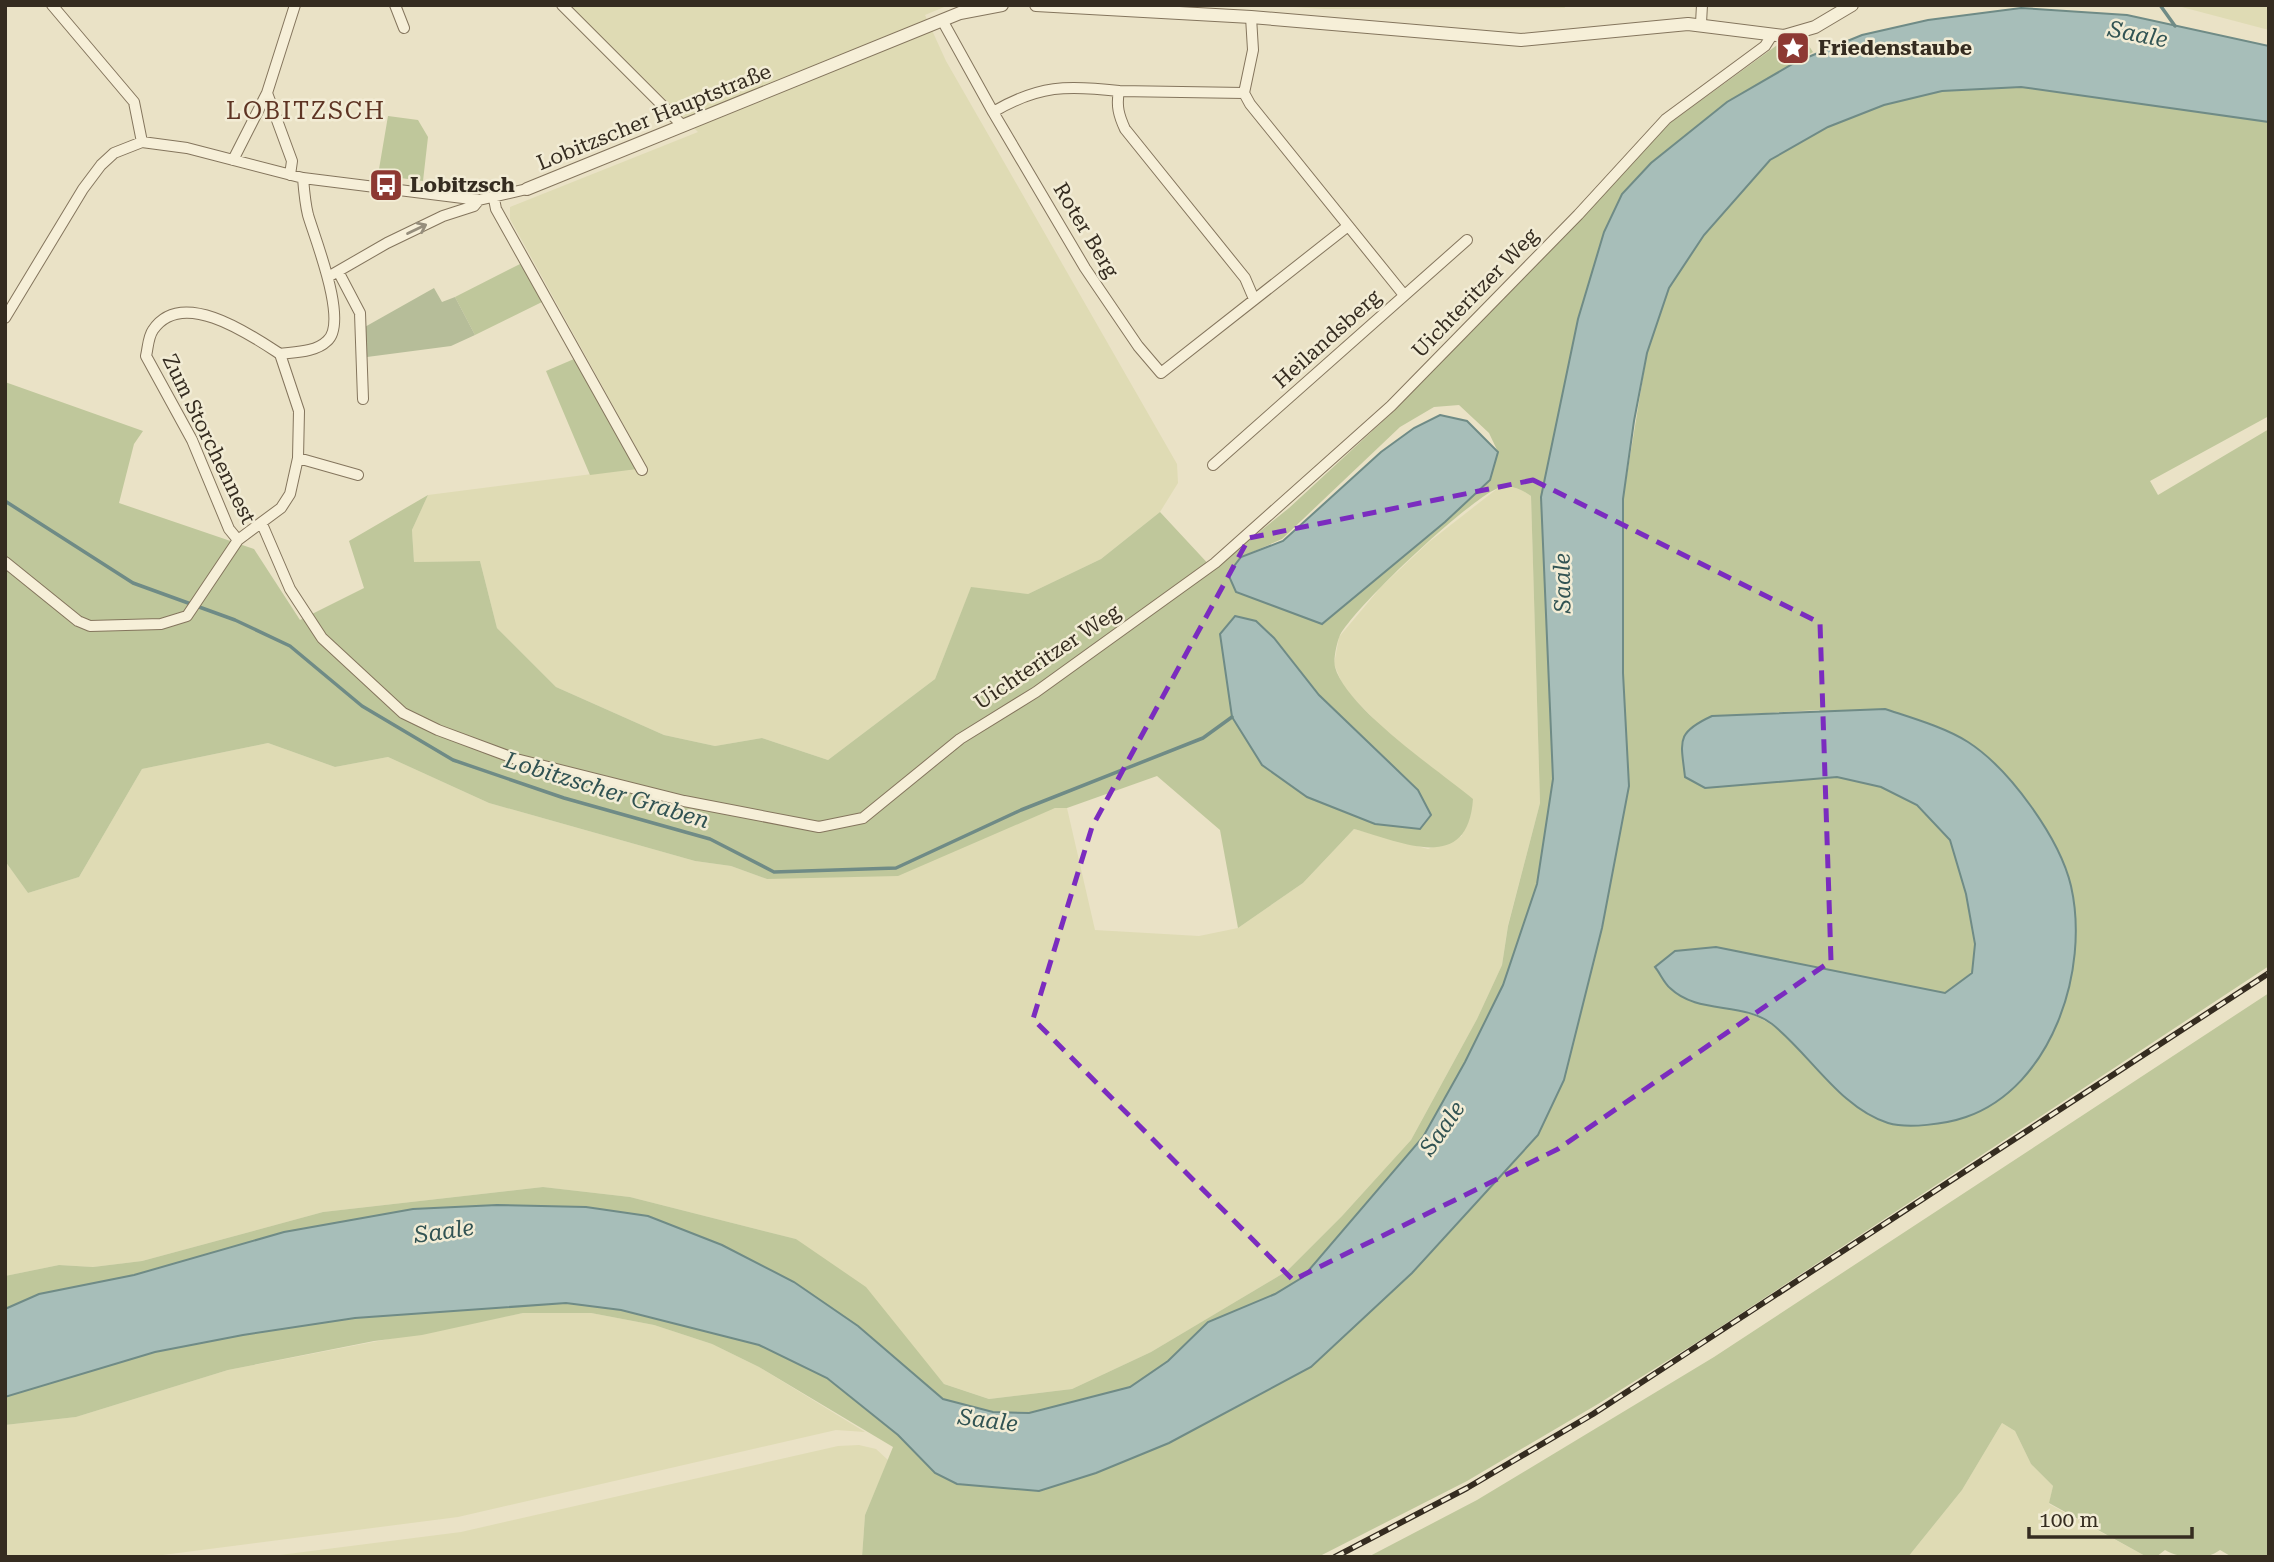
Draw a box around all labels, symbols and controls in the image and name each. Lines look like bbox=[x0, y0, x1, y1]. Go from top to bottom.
water label: Saale bbox=[2105, 15, 2170, 53]
place icon: Friedenstaube bbox=[1774, 29, 1812, 67]
place label: Friedenstaube bbox=[1818, 36, 1972, 60]
street label: Lobitzscher Hauptstraße bbox=[533, 59, 775, 175]
district label: LOBITZSCH bbox=[226, 97, 386, 125]
bus stop icon: Lobitzsch bbox=[367, 166, 405, 204]
place label: Lobitzsch bbox=[410, 173, 515, 197]
street label: Roter Berg bbox=[1048, 178, 1124, 282]
one-way arrow bbox=[406, 222, 427, 235]
street label: Uichteritzer Weg bbox=[1407, 223, 1543, 363]
street label: Heilandsberg bbox=[1269, 285, 1385, 393]
street label: Zum Storchennest bbox=[157, 350, 261, 528]
water label: Saale bbox=[1548, 553, 1577, 614]
street label: Uichteritzer Weg bbox=[970, 599, 1124, 715]
water label: Lobitzscher Graben bbox=[500, 746, 712, 834]
water label: Saale bbox=[1414, 1096, 1471, 1161]
water label: Saale bbox=[411, 1214, 476, 1249]
water label: Saale bbox=[955, 1403, 1019, 1438]
scale bar bbox=[2029, 1496, 2192, 1540]
text: 100 m bbox=[2039, 1508, 2099, 1532]

